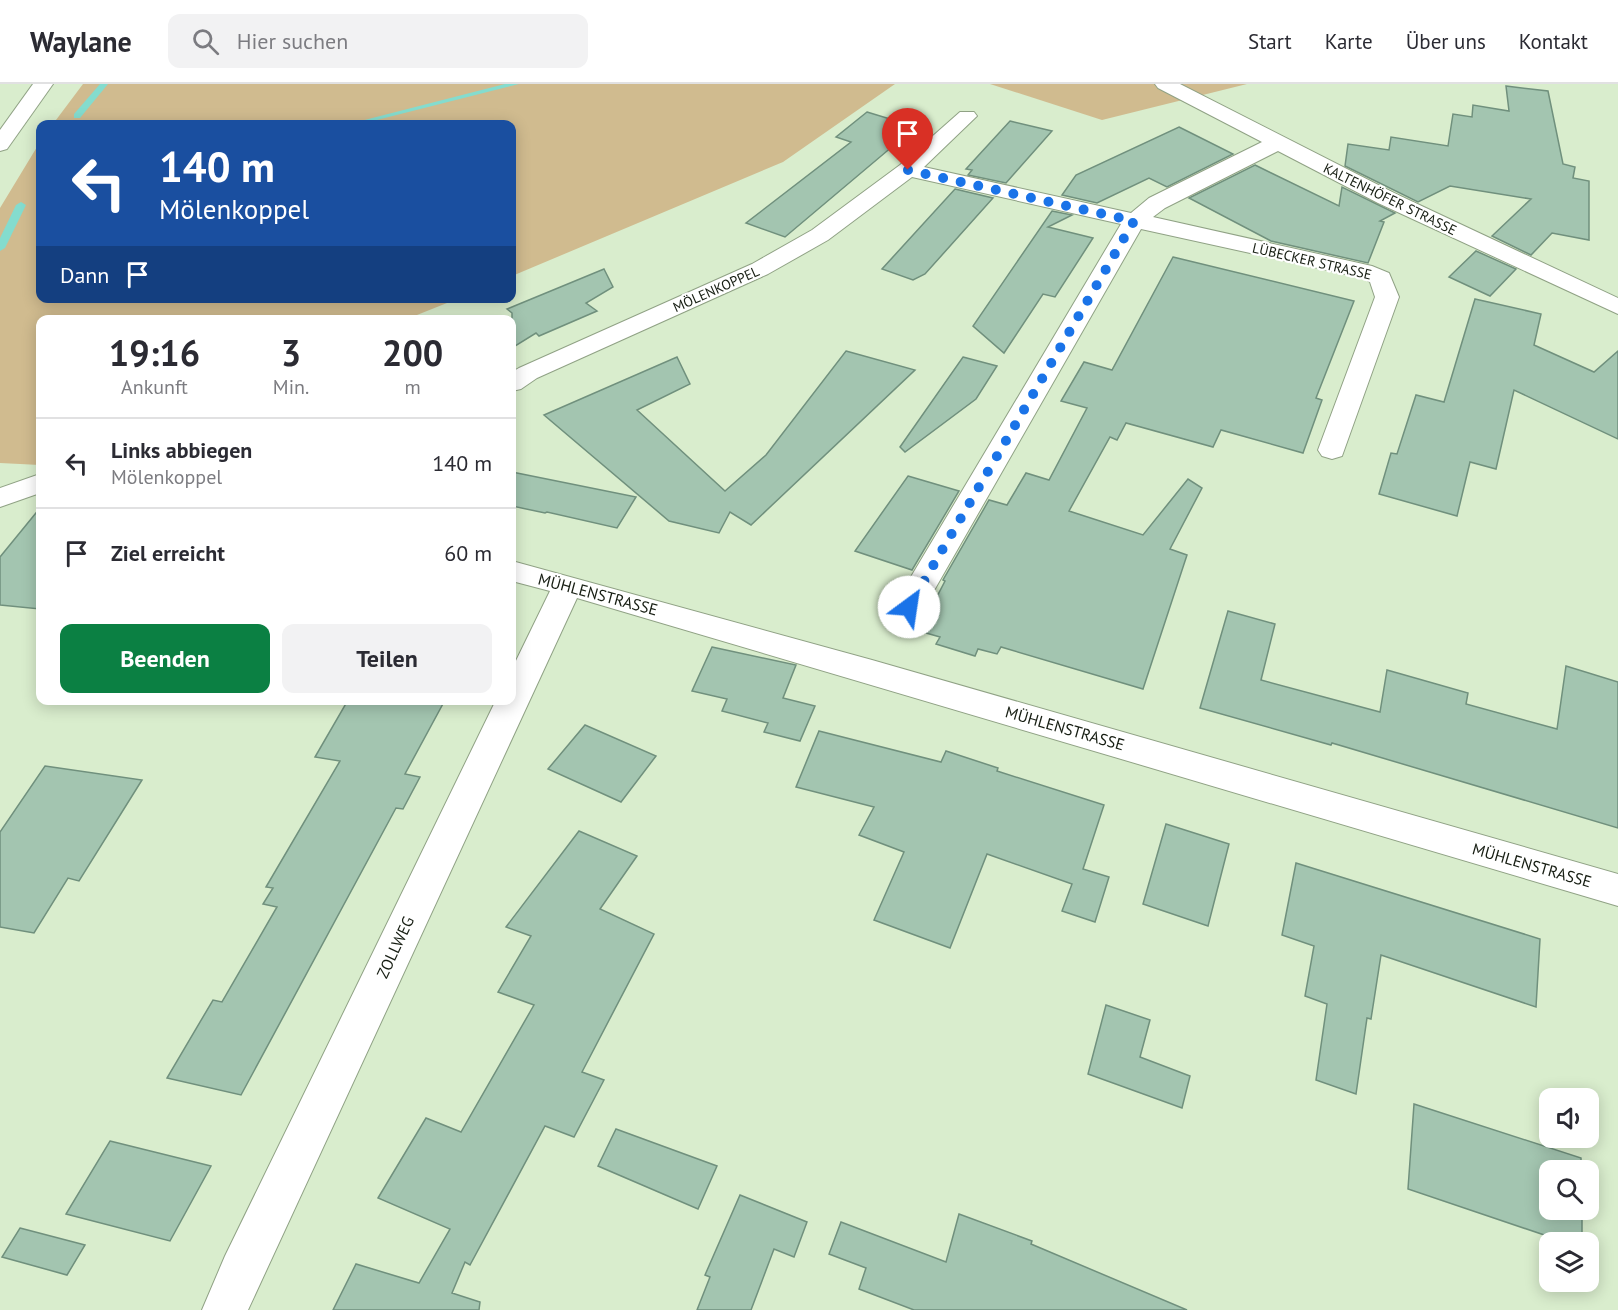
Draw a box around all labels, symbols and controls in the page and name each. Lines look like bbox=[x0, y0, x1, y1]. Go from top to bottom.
search box bbox=[168, 14, 588, 68]
text: Waylane bbox=[30, 23, 132, 60]
icon: search bbox=[189, 25, 222, 58]
text: Hier suchen bbox=[237, 27, 348, 55]
text: Start bbox=[1248, 28, 1292, 55]
text: Karte bbox=[1325, 28, 1373, 55]
text: Über uns bbox=[1406, 28, 1486, 55]
text: Kontakt bbox=[1519, 28, 1588, 55]
pin bbox=[882, 108, 933, 170]
icon: arrive bbox=[891, 117, 924, 150]
text: 140 m bbox=[159, 139, 275, 194]
icon: left bbox=[60, 144, 138, 222]
street label: KALTENHÖFER STRASSE bbox=[1320, 159, 1460, 239]
text: Mölenkoppel bbox=[159, 192, 309, 226]
street label: LÜBECKER STRASSE bbox=[1251, 239, 1373, 283]
icon: arrive bbox=[121, 258, 154, 291]
text: Dann bbox=[60, 261, 109, 289]
street label: MÖLENKOPPEL bbox=[670, 262, 762, 316]
text: 19:16 bbox=[109, 329, 200, 376]
text: 3 bbox=[281, 329, 301, 376]
text: 200 bbox=[382, 329, 443, 376]
text: Ankunft bbox=[121, 374, 188, 400]
text: Min. bbox=[273, 374, 309, 400]
text: m bbox=[405, 374, 421, 400]
text: Links abbiegen bbox=[111, 436, 252, 464]
icon: left bbox=[60, 447, 93, 480]
text: 140 m bbox=[432, 449, 492, 477]
text: Mölenkoppel bbox=[111, 464, 222, 490]
icon: arrive bbox=[60, 537, 93, 570]
text: Ziel erreicht bbox=[111, 539, 225, 567]
text: 60 m bbox=[444, 539, 492, 567]
street label: MÜHLENSTRASSE bbox=[536, 568, 660, 620]
position arrow bbox=[877, 575, 941, 639]
button: Beenden bbox=[60, 624, 270, 693]
button: Teilen bbox=[282, 624, 492, 693]
street label: MÜHLENSTRASSE bbox=[1003, 701, 1127, 755]
street label: MÜHLENSTRASSE bbox=[1470, 838, 1594, 892]
street label: ZOLLWEG bbox=[372, 913, 418, 981]
map controls bbox=[1539, 1088, 1599, 1292]
button: sound bbox=[1539, 1088, 1599, 1148]
button: search bbox=[1539, 1160, 1599, 1220]
button: layers bbox=[1539, 1232, 1599, 1292]

